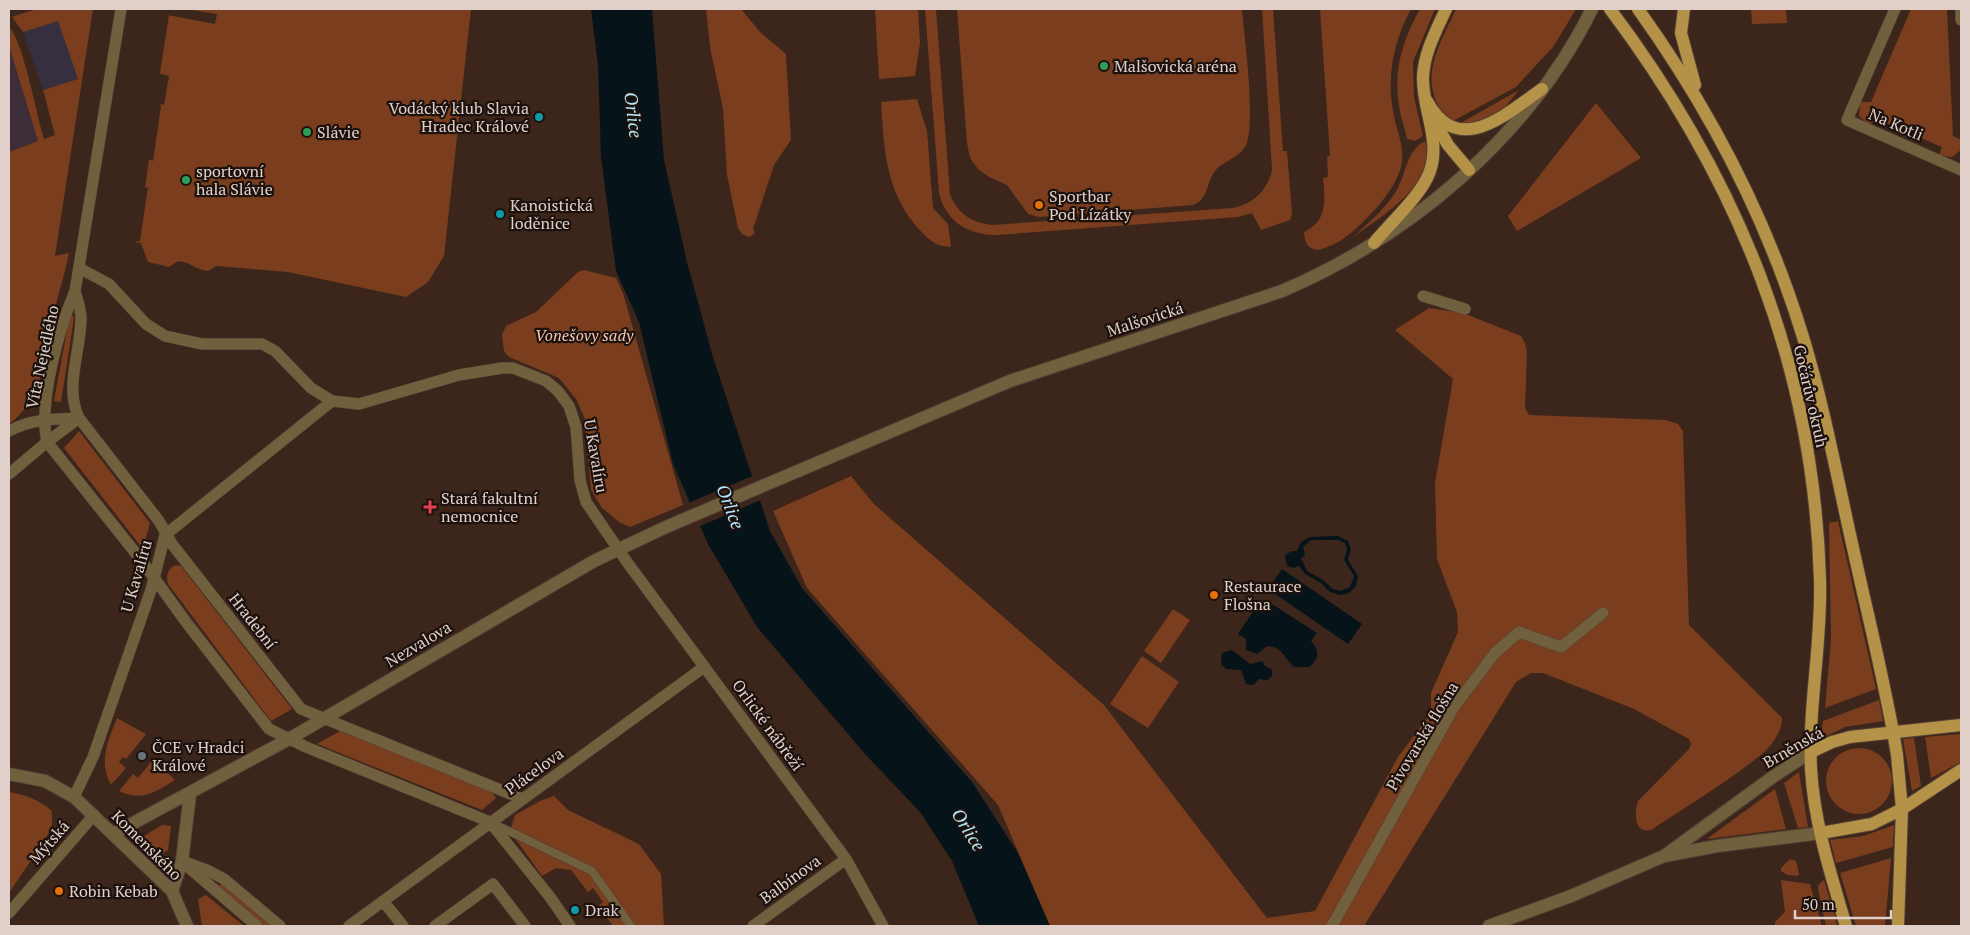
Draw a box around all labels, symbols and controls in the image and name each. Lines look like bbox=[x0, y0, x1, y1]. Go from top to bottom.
place label: Malšovická aréna bbox=[1114, 55, 1237, 77]
marker: Malšovická aréna bbox=[1098, 60, 1110, 72]
water label: Orlice bbox=[619, 90, 649, 139]
place label: Vodácký klub Slavia Hradec Králové bbox=[389, 97, 529, 137]
street label: Na Kotli bbox=[1865, 103, 1927, 145]
marker: Vodácký klub Slavia Hradec Králové bbox=[533, 111, 545, 123]
place label: Slávie bbox=[317, 121, 359, 143]
marker: Slávie bbox=[301, 126, 313, 138]
place label: sportovní hala Slávie bbox=[196, 160, 273, 200]
marker: sportovní hala Slávie bbox=[180, 174, 192, 186]
place label: Sportbar Pod Lízátky bbox=[1049, 185, 1132, 225]
place label: Kanoistická loděnice bbox=[510, 194, 593, 234]
marker: Sportbar Pod Lízátky bbox=[1033, 199, 1045, 211]
marker: Kanoistická loděnice bbox=[494, 208, 506, 220]
street label: Malšovická bbox=[1104, 296, 1186, 342]
street label: Víta Nejedlého bbox=[20, 303, 64, 411]
park label: Vonešovy sady bbox=[535, 324, 634, 346]
street label: Gočárův okruh bbox=[1789, 343, 1834, 450]
street label: U Kavalíru bbox=[579, 418, 613, 494]
water label: Orlice bbox=[711, 481, 750, 533]
place label: Stará fakultní nemocnice bbox=[441, 487, 538, 527]
marker: Stará fakultní nemocnice bbox=[423, 500, 437, 514]
street label: U Kavalíru bbox=[115, 537, 157, 615]
place label: Restaurace Flošna bbox=[1224, 575, 1302, 615]
street label: Hradební bbox=[224, 588, 282, 654]
marker: Restaurace Flošna bbox=[1208, 589, 1220, 601]
street label: Nezvalova bbox=[381, 616, 455, 672]
street label: Orlické nábřeží bbox=[727, 675, 809, 775]
street label: Pivovarská flošna bbox=[1381, 677, 1463, 795]
street label: Brněnská bbox=[1759, 721, 1827, 773]
place label: ČCE v Hradci Králové bbox=[152, 736, 245, 776]
street label: Plácelova bbox=[500, 742, 568, 800]
marker: ČCE v Hradci Králové bbox=[136, 750, 148, 762]
water label: Orlice bbox=[946, 804, 991, 855]
street label: Komenského bbox=[107, 805, 187, 885]
street label: Mýtská bbox=[24, 815, 74, 869]
street label: Balbínova bbox=[755, 849, 825, 909]
place label: Robin Kebab bbox=[69, 880, 158, 902]
marker: Robin Kebab bbox=[53, 885, 65, 897]
scale bar bbox=[1795, 888, 1891, 920]
text: 50 m bbox=[1802, 894, 1835, 914]
place label: Drak bbox=[585, 899, 620, 921]
marker: Drak bbox=[569, 904, 581, 916]

